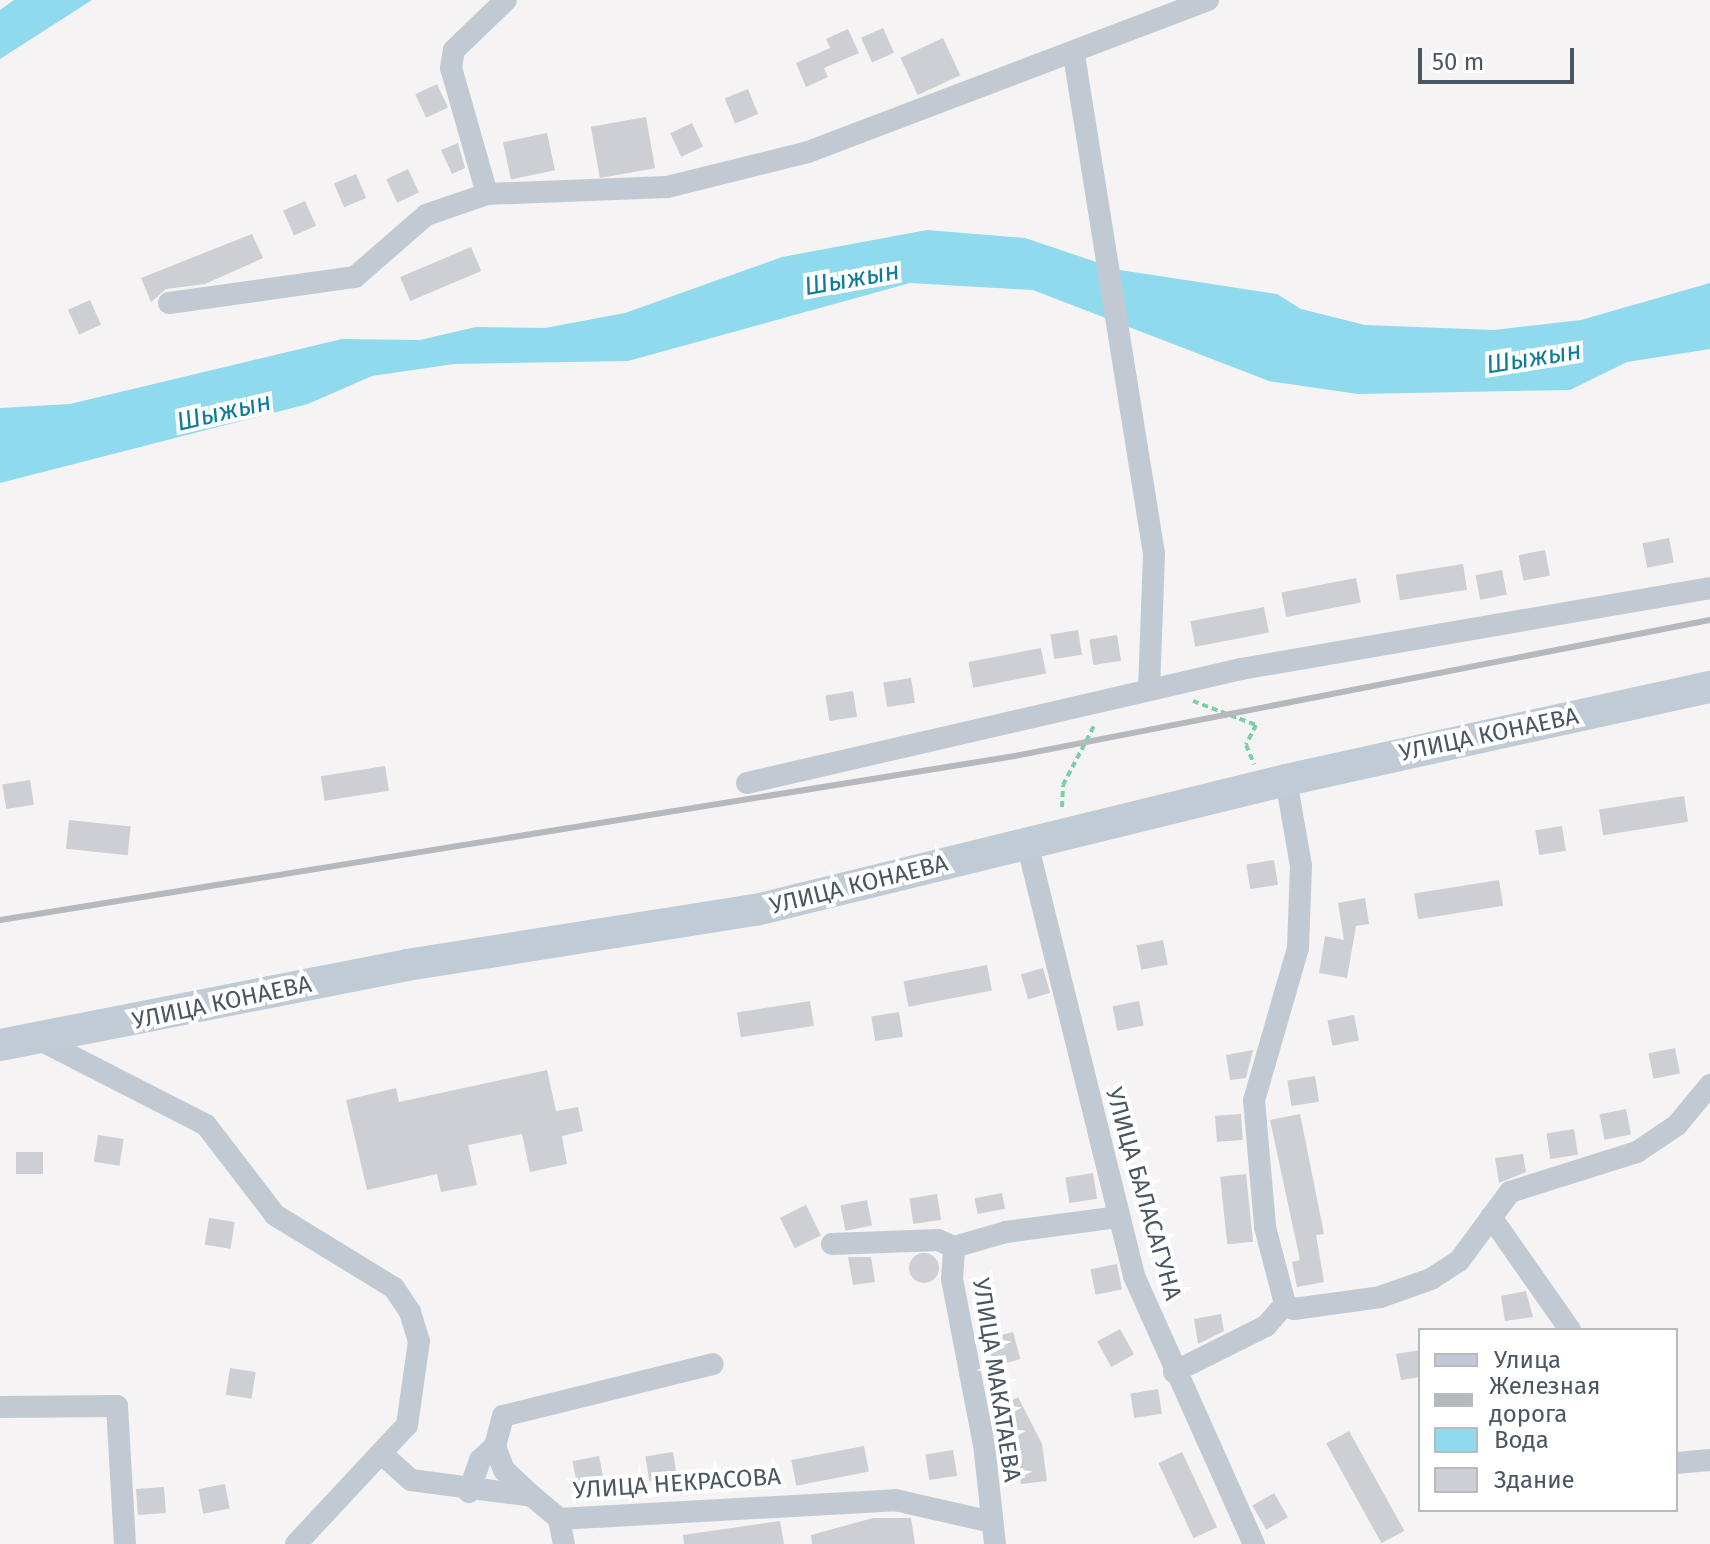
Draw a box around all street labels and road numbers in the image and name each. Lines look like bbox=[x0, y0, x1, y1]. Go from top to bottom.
street label: УЛИЦА КОНАЕВА bbox=[1397, 702, 1581, 768]
street label: УЛИЦА КОНАЕВА bbox=[767, 849, 951, 921]
street label: УЛИЦА КОНАЕВА bbox=[130, 970, 314, 1036]
street label: УЛИЦА БАЛАСАГУНА bbox=[1099, 1084, 1187, 1304]
street label: УЛИЦА МАКАТАЕВА bbox=[966, 1276, 1026, 1484]
street label: УЛИЦА НЕКРАСОВА bbox=[572, 1462, 782, 1506]

